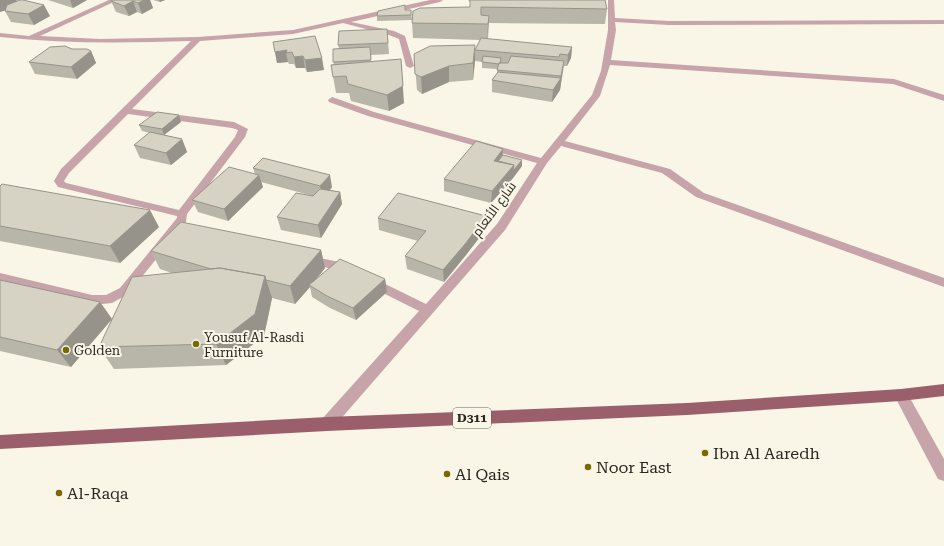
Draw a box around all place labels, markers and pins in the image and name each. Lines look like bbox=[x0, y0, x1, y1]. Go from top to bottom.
place label: Yousuf Al-Rasdi Furniture bbox=[204, 330, 304, 360]
marker: Yousuf Al-Rasdi Furniture bbox=[191, 339, 201, 349]
place label: Golden bbox=[74, 343, 121, 358]
marker: Golden bbox=[61, 345, 71, 355]
place label: Ibn Al Aaredh bbox=[713, 444, 820, 463]
marker: Ibn Al Aaredh bbox=[700, 448, 710, 458]
place label: Noor East bbox=[596, 458, 672, 477]
marker: Noor East bbox=[583, 462, 593, 472]
place label: Al Qais bbox=[455, 465, 510, 484]
marker: Al Qais bbox=[442, 469, 452, 479]
place label: Al-Raqa bbox=[67, 484, 129, 503]
marker: Al-Raqa bbox=[54, 488, 64, 498]

